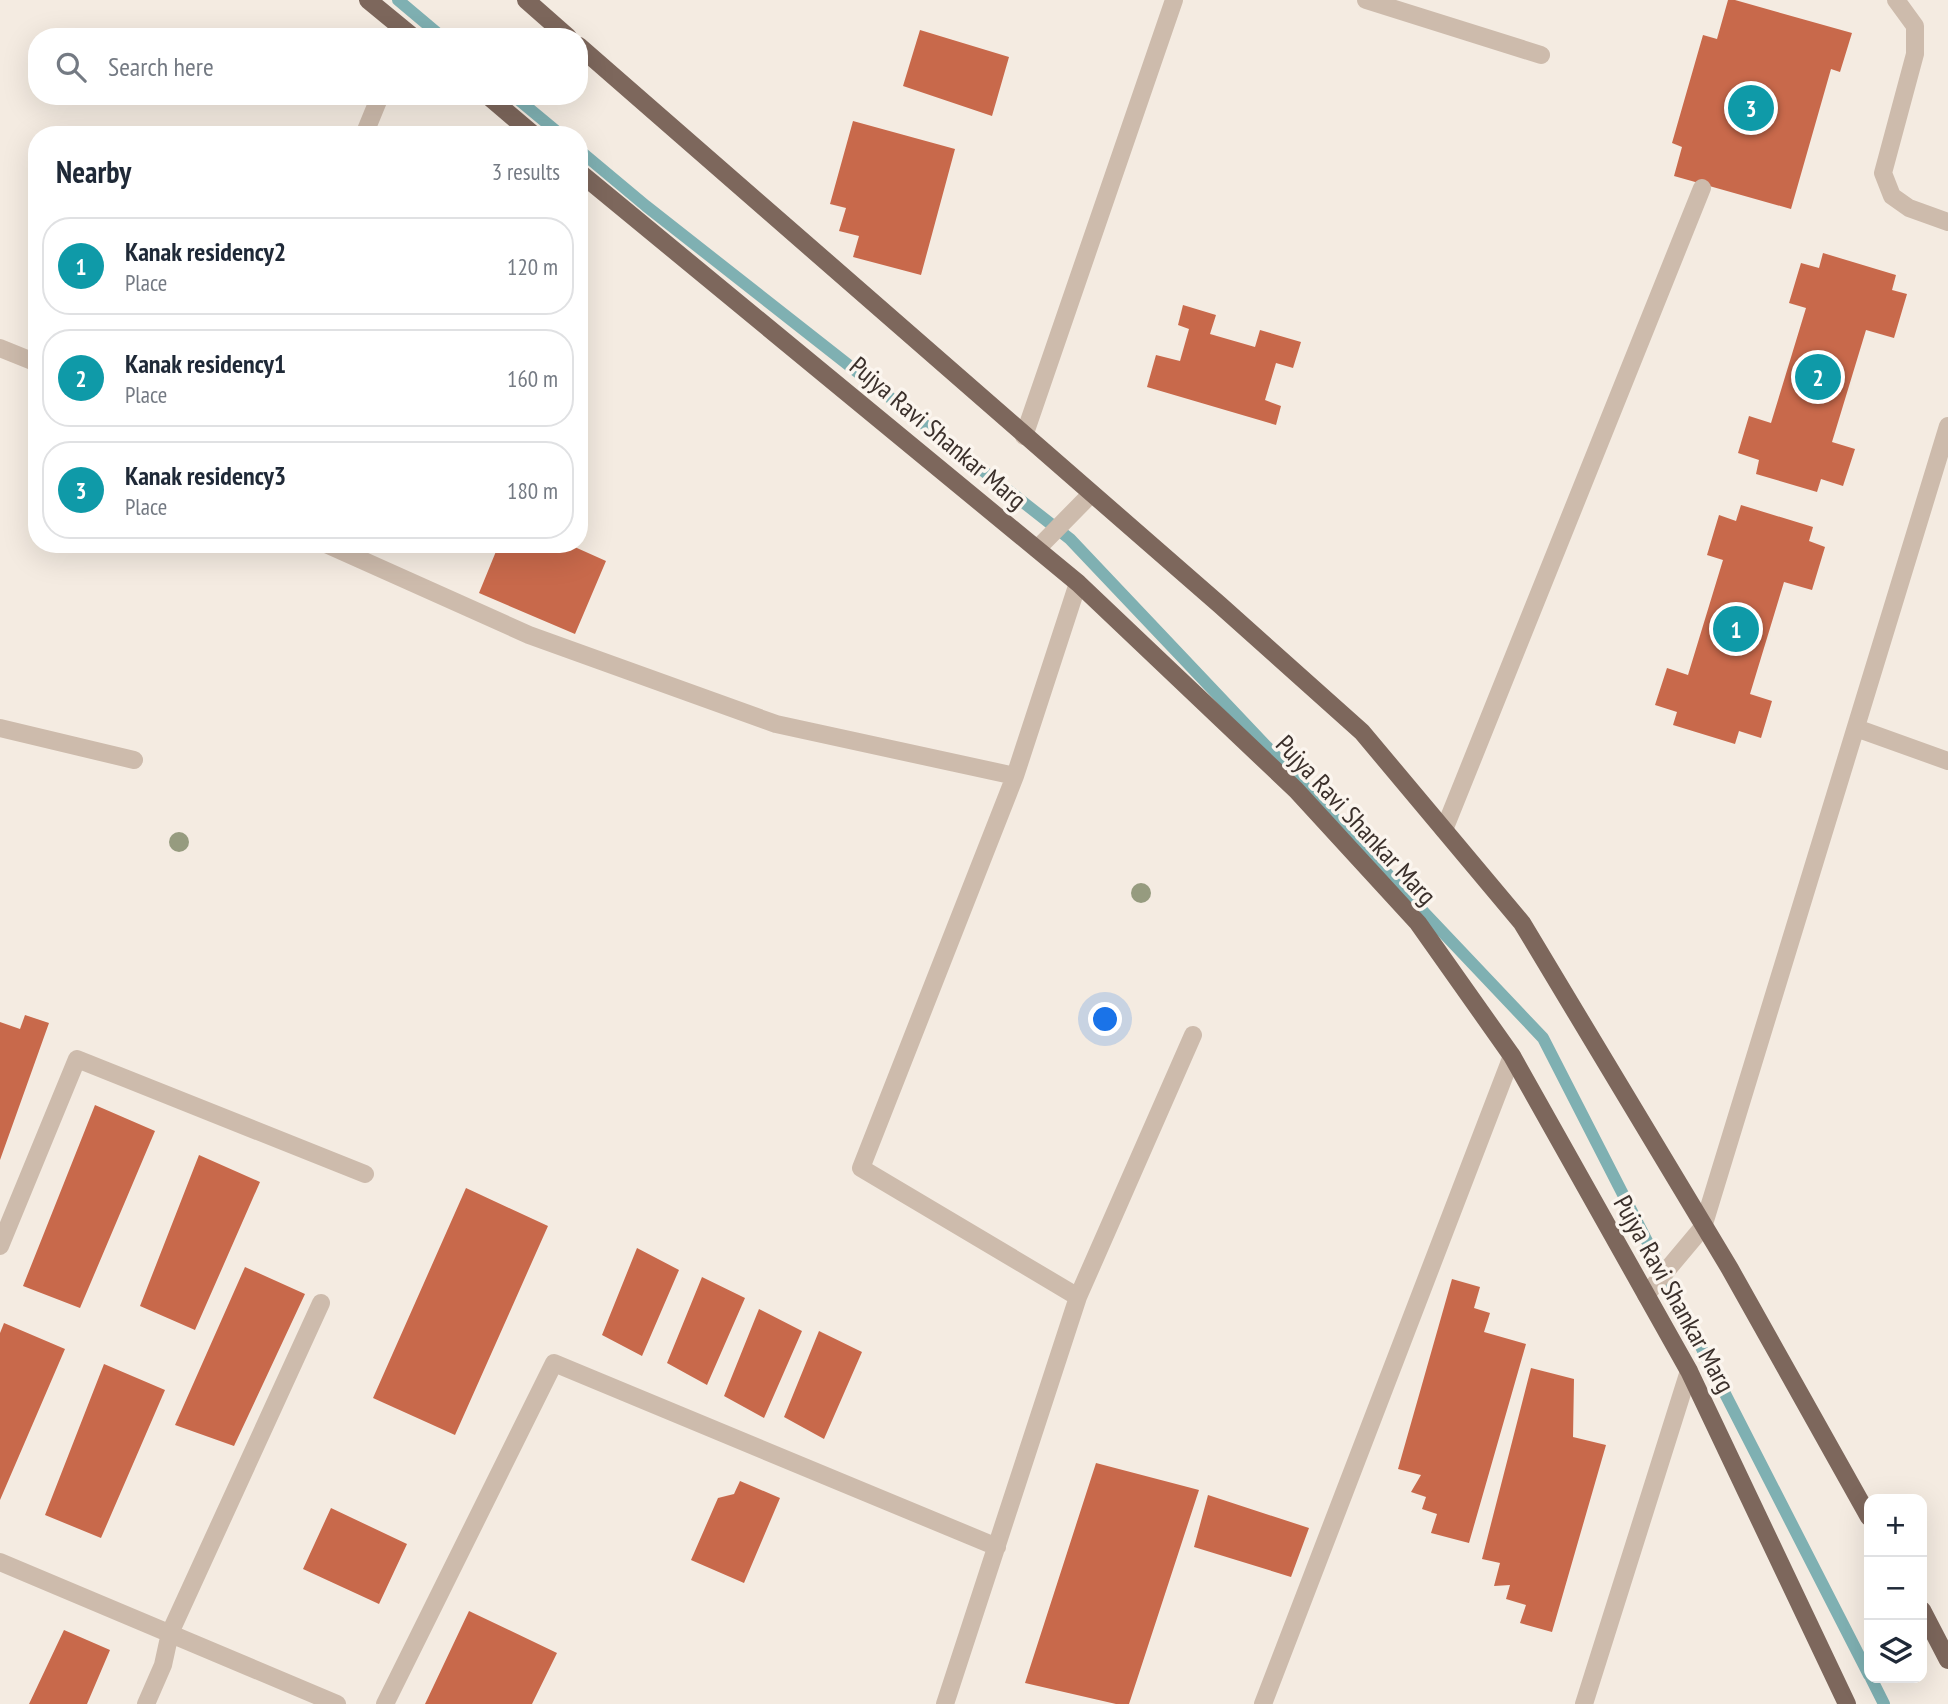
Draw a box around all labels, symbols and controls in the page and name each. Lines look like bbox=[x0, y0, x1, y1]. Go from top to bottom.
search box bbox=[28, 28, 588, 105]
icon: search bbox=[52, 48, 90, 86]
text: Search here bbox=[108, 50, 214, 83]
pin: 3 bbox=[1728, 82, 1774, 134]
text: Nearby bbox=[56, 152, 131, 191]
text: 3 results bbox=[492, 157, 560, 186]
text: Kanak residency2 bbox=[125, 235, 286, 268]
text: 1 bbox=[76, 252, 87, 281]
text: 120 m bbox=[507, 252, 558, 281]
text: Place bbox=[125, 268, 167, 297]
text: Kanak residency1 bbox=[125, 347, 286, 380]
street label: Pujya Ravi Shankar Marg bbox=[843, 349, 1033, 516]
pin: 2 bbox=[1795, 351, 1841, 403]
text: 2 bbox=[76, 364, 87, 393]
text: 160 m bbox=[507, 364, 558, 393]
text: Place bbox=[125, 380, 167, 409]
text: Kanak residency3 bbox=[125, 459, 286, 492]
text: 3 bbox=[76, 476, 87, 505]
text: 180 m bbox=[507, 476, 558, 505]
text: Place bbox=[125, 492, 167, 521]
pin: 1 bbox=[1713, 603, 1759, 655]
street label: Pujya Ravi Shankar Marg bbox=[1269, 728, 1444, 912]
your location bbox=[1088, 1002, 1122, 1036]
street label: Pujya Ravi Shankar Marg bbox=[1607, 1189, 1742, 1398]
map controls bbox=[1864, 1494, 1927, 1683]
button: + bbox=[1864, 1494, 1927, 1557]
button: − bbox=[1864, 1557, 1927, 1620]
button: layers bbox=[1864, 1620, 1927, 1683]

